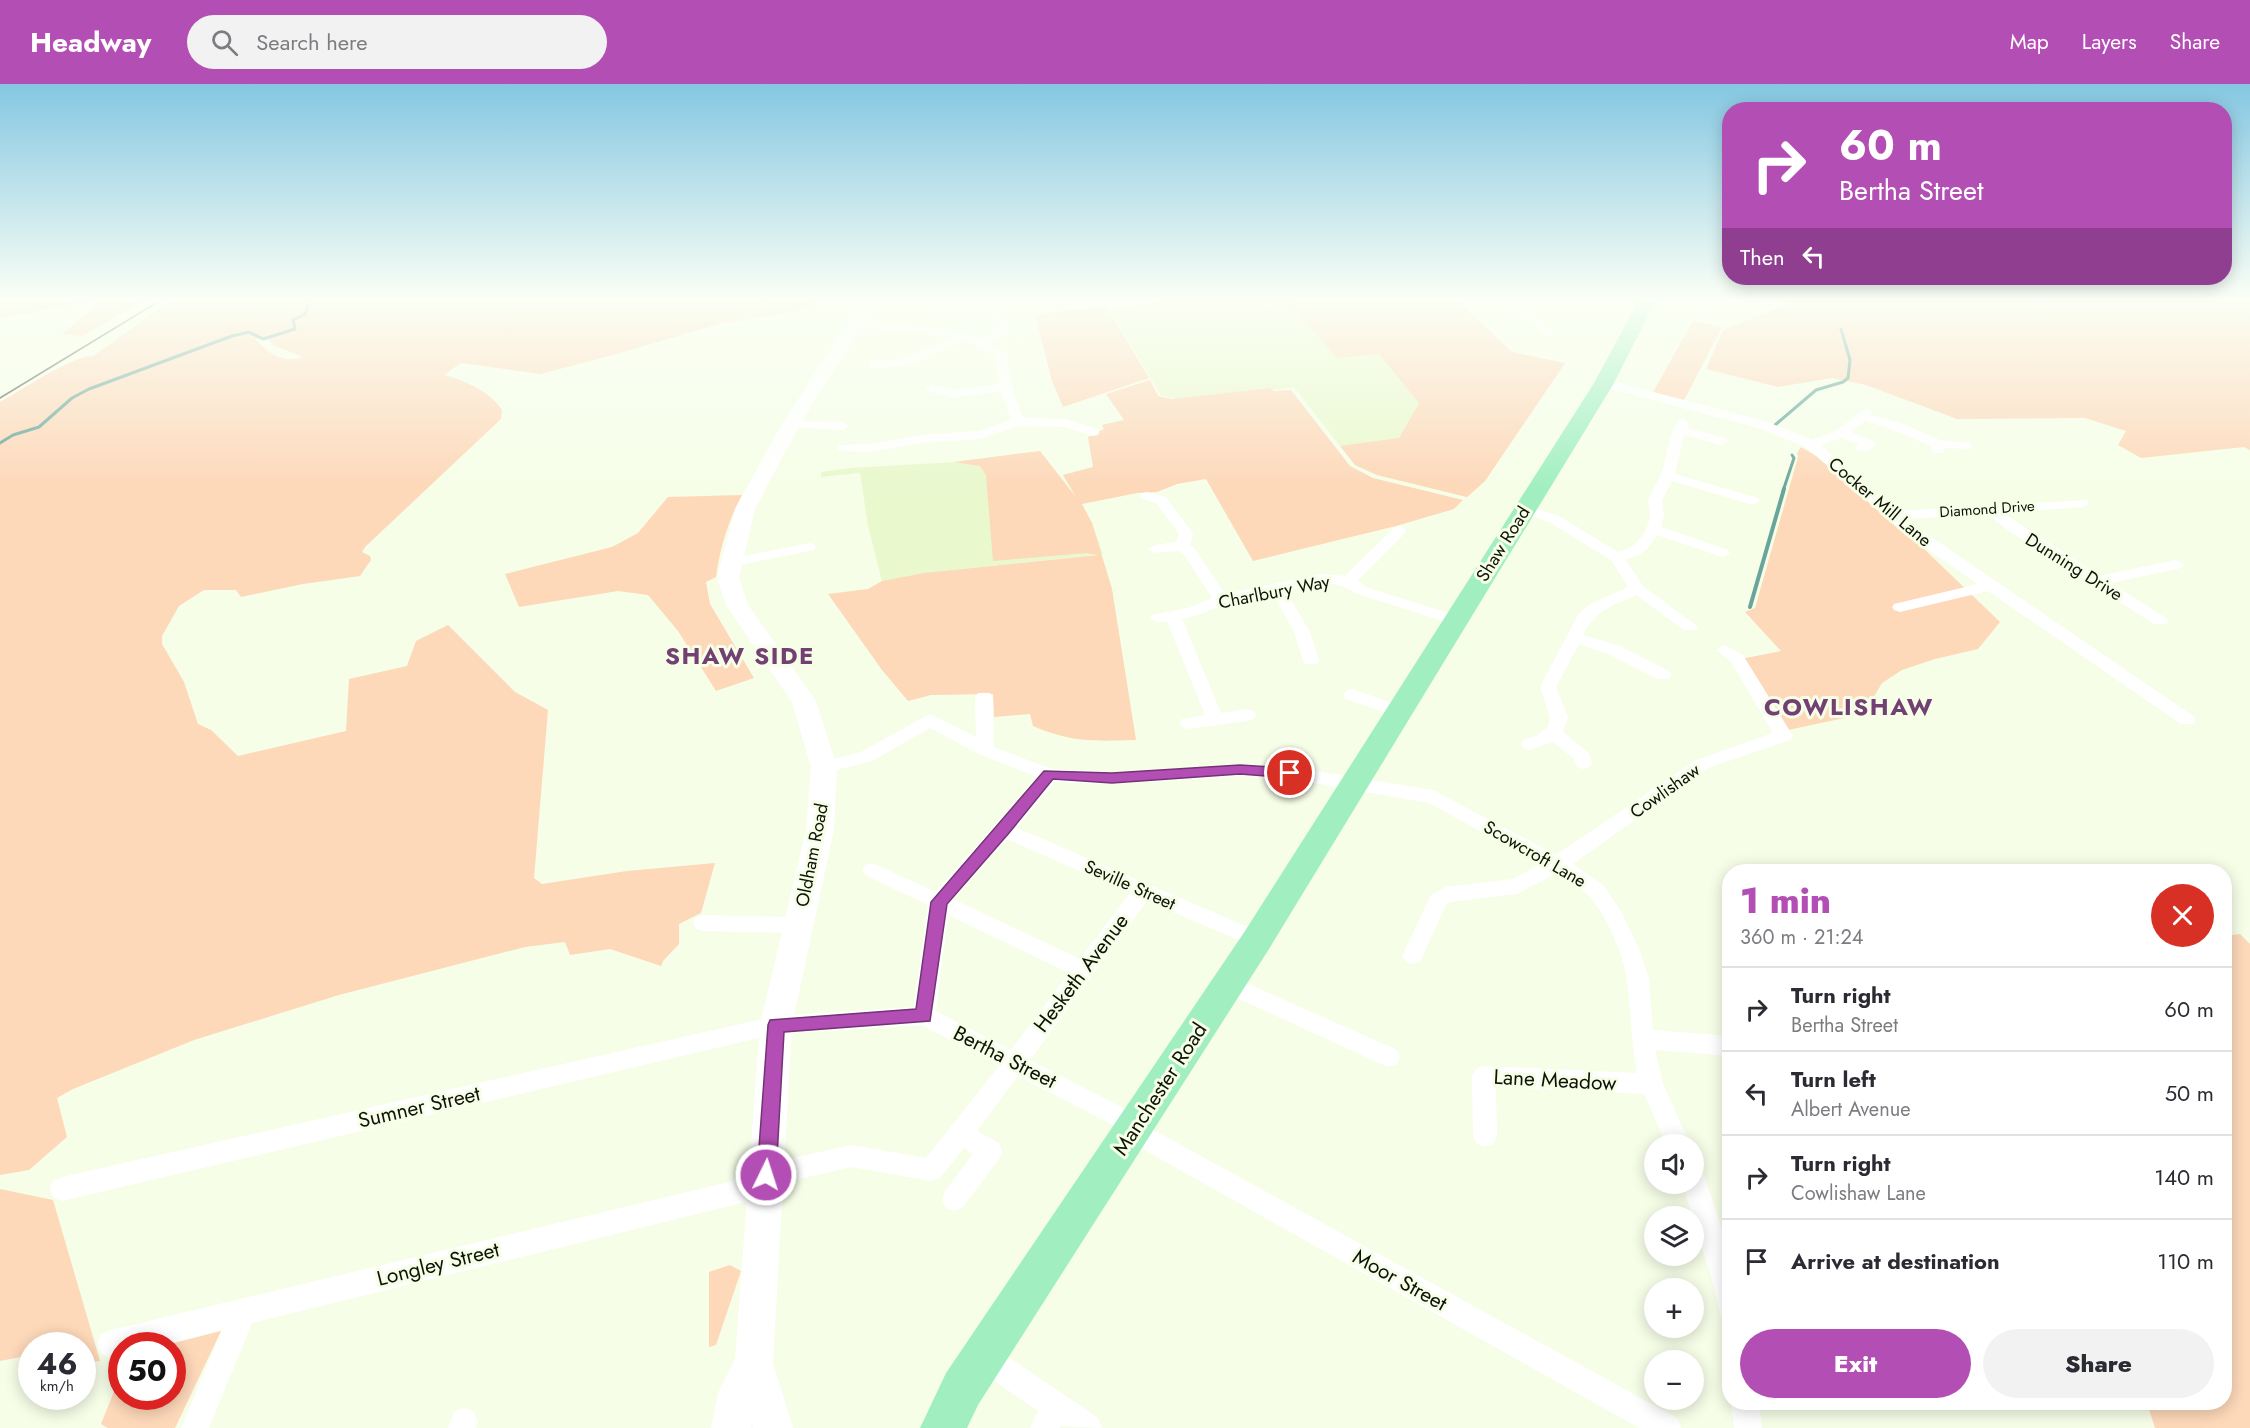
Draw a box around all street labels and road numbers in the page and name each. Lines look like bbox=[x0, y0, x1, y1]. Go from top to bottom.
street label: Cocker Mill Lane bbox=[1823, 451, 1937, 553]
street label: Diamond Drive bbox=[1939, 495, 2036, 523]
street label: Shaw Road bbox=[1470, 501, 1536, 587]
street label: Dunning Drive bbox=[2020, 527, 2128, 607]
street label: Charlbury Way bbox=[1216, 568, 1332, 616]
street label: Cowlishaw bbox=[1625, 757, 1706, 825]
street label: Oldham Road bbox=[789, 801, 835, 909]
street label: Scowcroft Lane bbox=[1479, 814, 1591, 894]
street label: Seville Street bbox=[1080, 853, 1180, 917]
street label: Hesketh Avenue bbox=[1026, 907, 1136, 1039]
street label: Manchester Road bbox=[1106, 1017, 1214, 1161]
street label: Bertha Street bbox=[948, 1018, 1062, 1096]
street label: Lane Meadow bbox=[1493, 1062, 1618, 1098]
street label: Sumner Street bbox=[355, 1078, 483, 1136]
street label: Longley Street bbox=[374, 1234, 502, 1294]
street label: Moor Street bbox=[1347, 1242, 1453, 1318]

